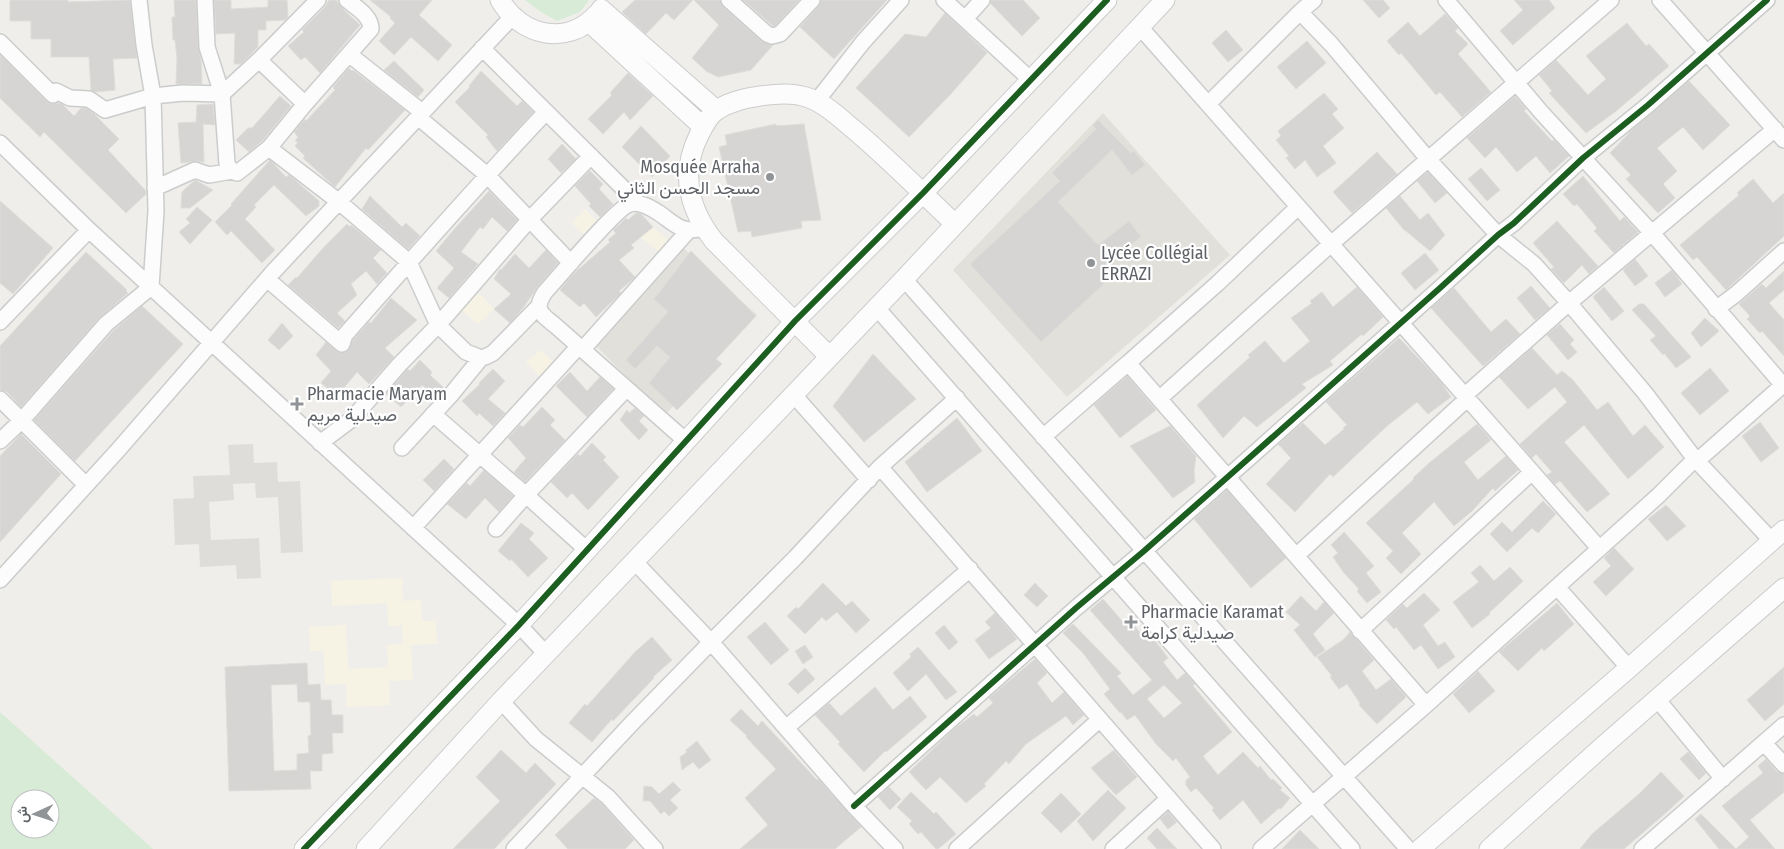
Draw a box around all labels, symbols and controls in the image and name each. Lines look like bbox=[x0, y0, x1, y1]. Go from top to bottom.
place label: Mosquée Arraha مسجد الحسن الثاني bbox=[617, 156, 760, 203]
marker: Mosquée Arraha مسجد الحسن الثاني bbox=[764, 171, 776, 183]
place label: Lycée Collégial ERRAZI bbox=[1101, 242, 1208, 285]
marker: Lycée Collégial ERRAZI bbox=[1085, 257, 1097, 269]
place label: Pharmacie Maryam صيدلية مريم bbox=[307, 383, 447, 427]
marker: Pharmacie Maryam صيدلية مريم bbox=[291, 398, 303, 410]
place label: Pharmacie Karamat صيدلية كرامة bbox=[1141, 601, 1284, 644]
marker: Pharmacie Karamat صيدلية كرامة bbox=[1125, 616, 1137, 628]
north arrow bbox=[10, 789, 60, 839]
text: ش bbox=[14, 806, 31, 824]

